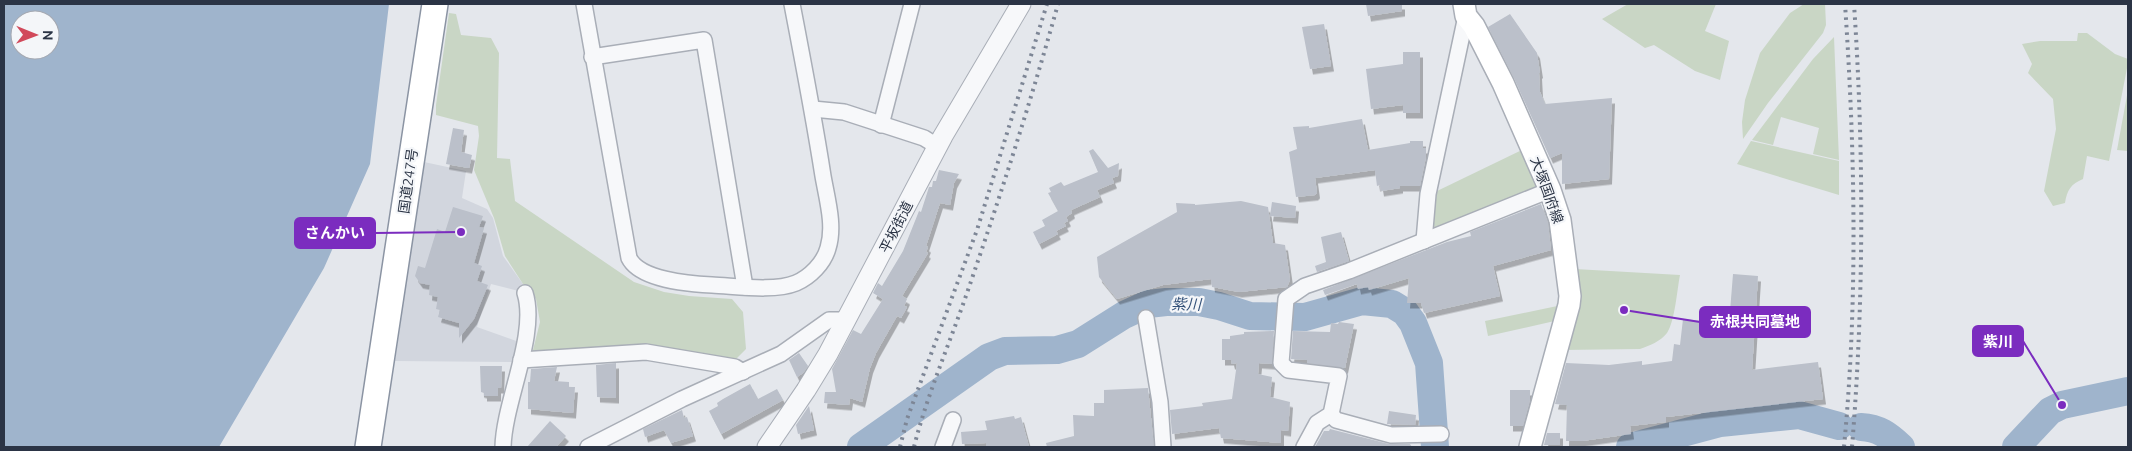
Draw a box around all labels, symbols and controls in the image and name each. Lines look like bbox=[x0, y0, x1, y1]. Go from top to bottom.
north arrow bbox=[10, 10, 60, 60]
text: N bbox=[40, 30, 56, 41]
street label: 国道247号 bbox=[396, 147, 420, 215]
street label: 大塚国府線 bbox=[1528, 154, 1566, 226]
street label: 平坂街道 bbox=[876, 198, 916, 256]
callout: さんかい bbox=[295, 218, 375, 248]
text: さんかい bbox=[305, 224, 365, 241]
water label: 紫川 bbox=[1171, 295, 1203, 313]
callout: 赤根共同墓地 bbox=[1700, 307, 1810, 337]
text: 赤根共同墓地 bbox=[1710, 313, 1800, 330]
callout: 紫川 bbox=[1973, 326, 2023, 356]
text: 紫川 bbox=[1983, 333, 2013, 350]

